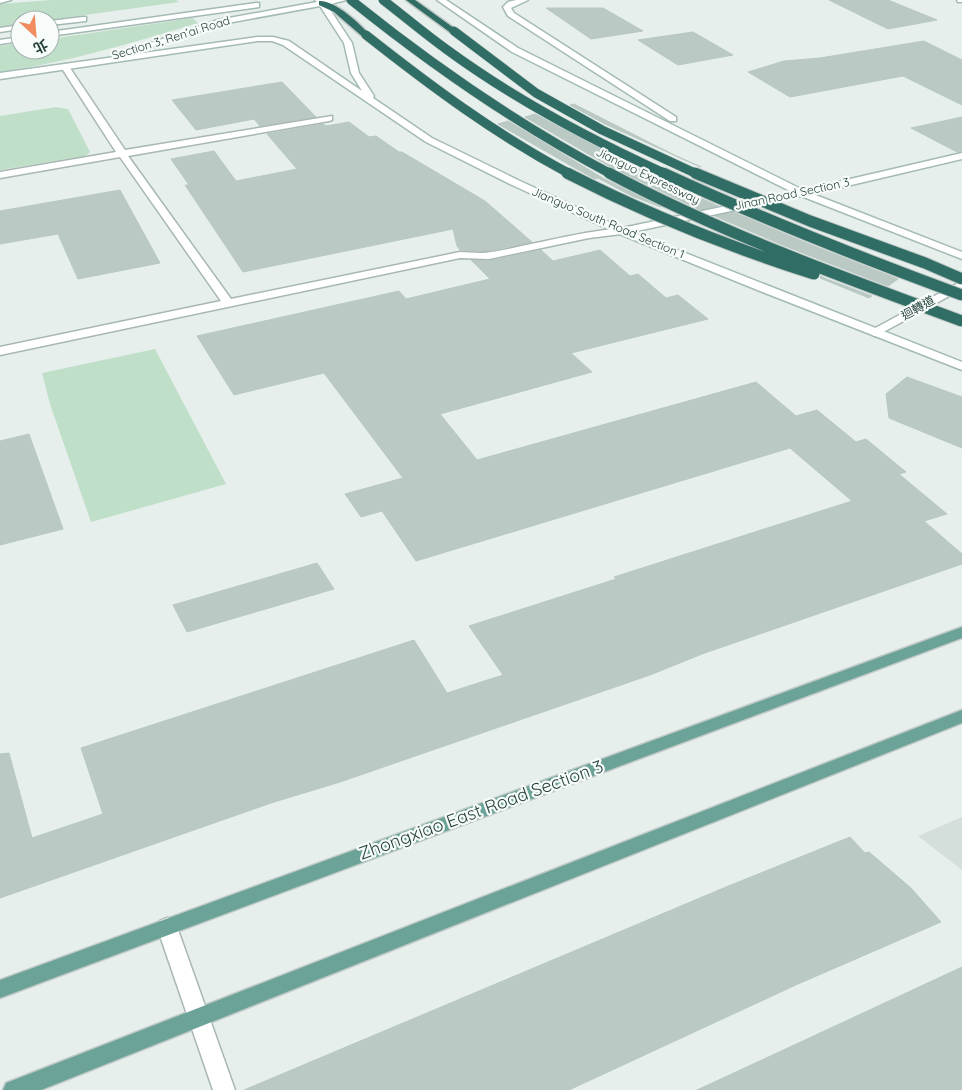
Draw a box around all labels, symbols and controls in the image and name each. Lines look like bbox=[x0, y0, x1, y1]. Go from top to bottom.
north arrow bbox=[10, 10, 60, 60]
street label: Section 3, Ren’ai Road bbox=[110, 12, 232, 63]
text: 北 bbox=[30, 36, 51, 58]
street label: Jianguo Expressway bbox=[594, 144, 703, 207]
street label: Jinan Road Section 3 bbox=[733, 174, 851, 213]
street label: Jianguo South Road Section 1 bbox=[529, 183, 687, 262]
street label: 迴轉道 bbox=[898, 292, 937, 323]
street label: Zhongxiao East Road Section 3 bbox=[355, 754, 606, 865]

